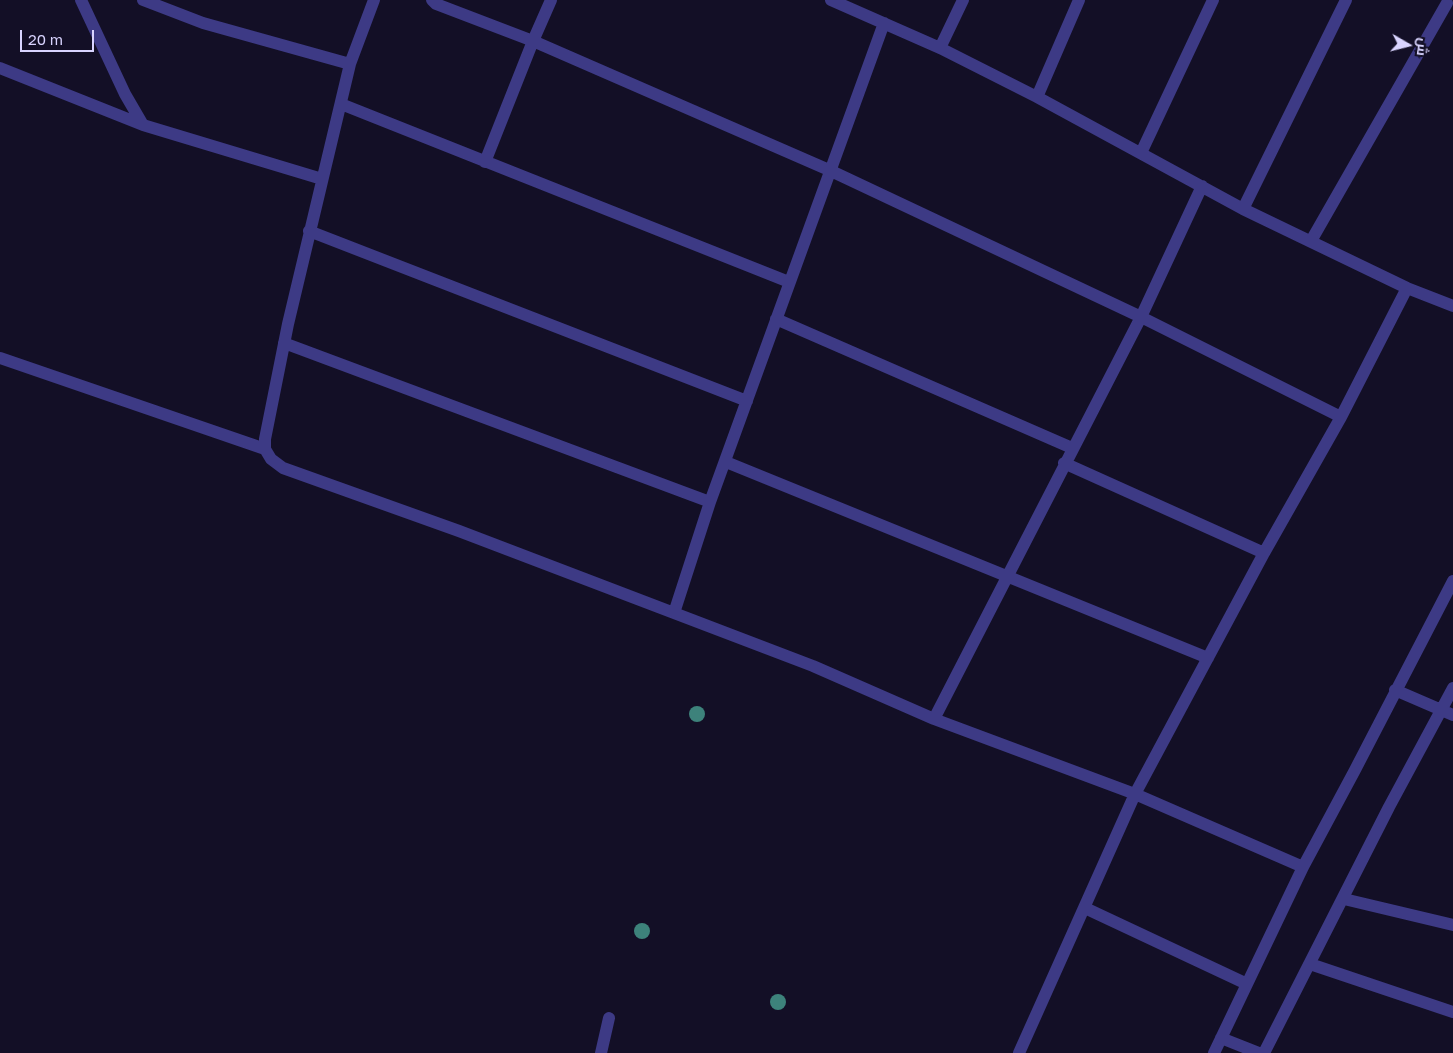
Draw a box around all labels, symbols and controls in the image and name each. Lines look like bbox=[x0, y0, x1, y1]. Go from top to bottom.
scale bar bbox=[22, 20, 96, 52]
north arrow bbox=[1383, 20, 1433, 70]
text: 20 m bbox=[28, 30, 63, 48]
text: ش bbox=[1414, 37, 1433, 57]

